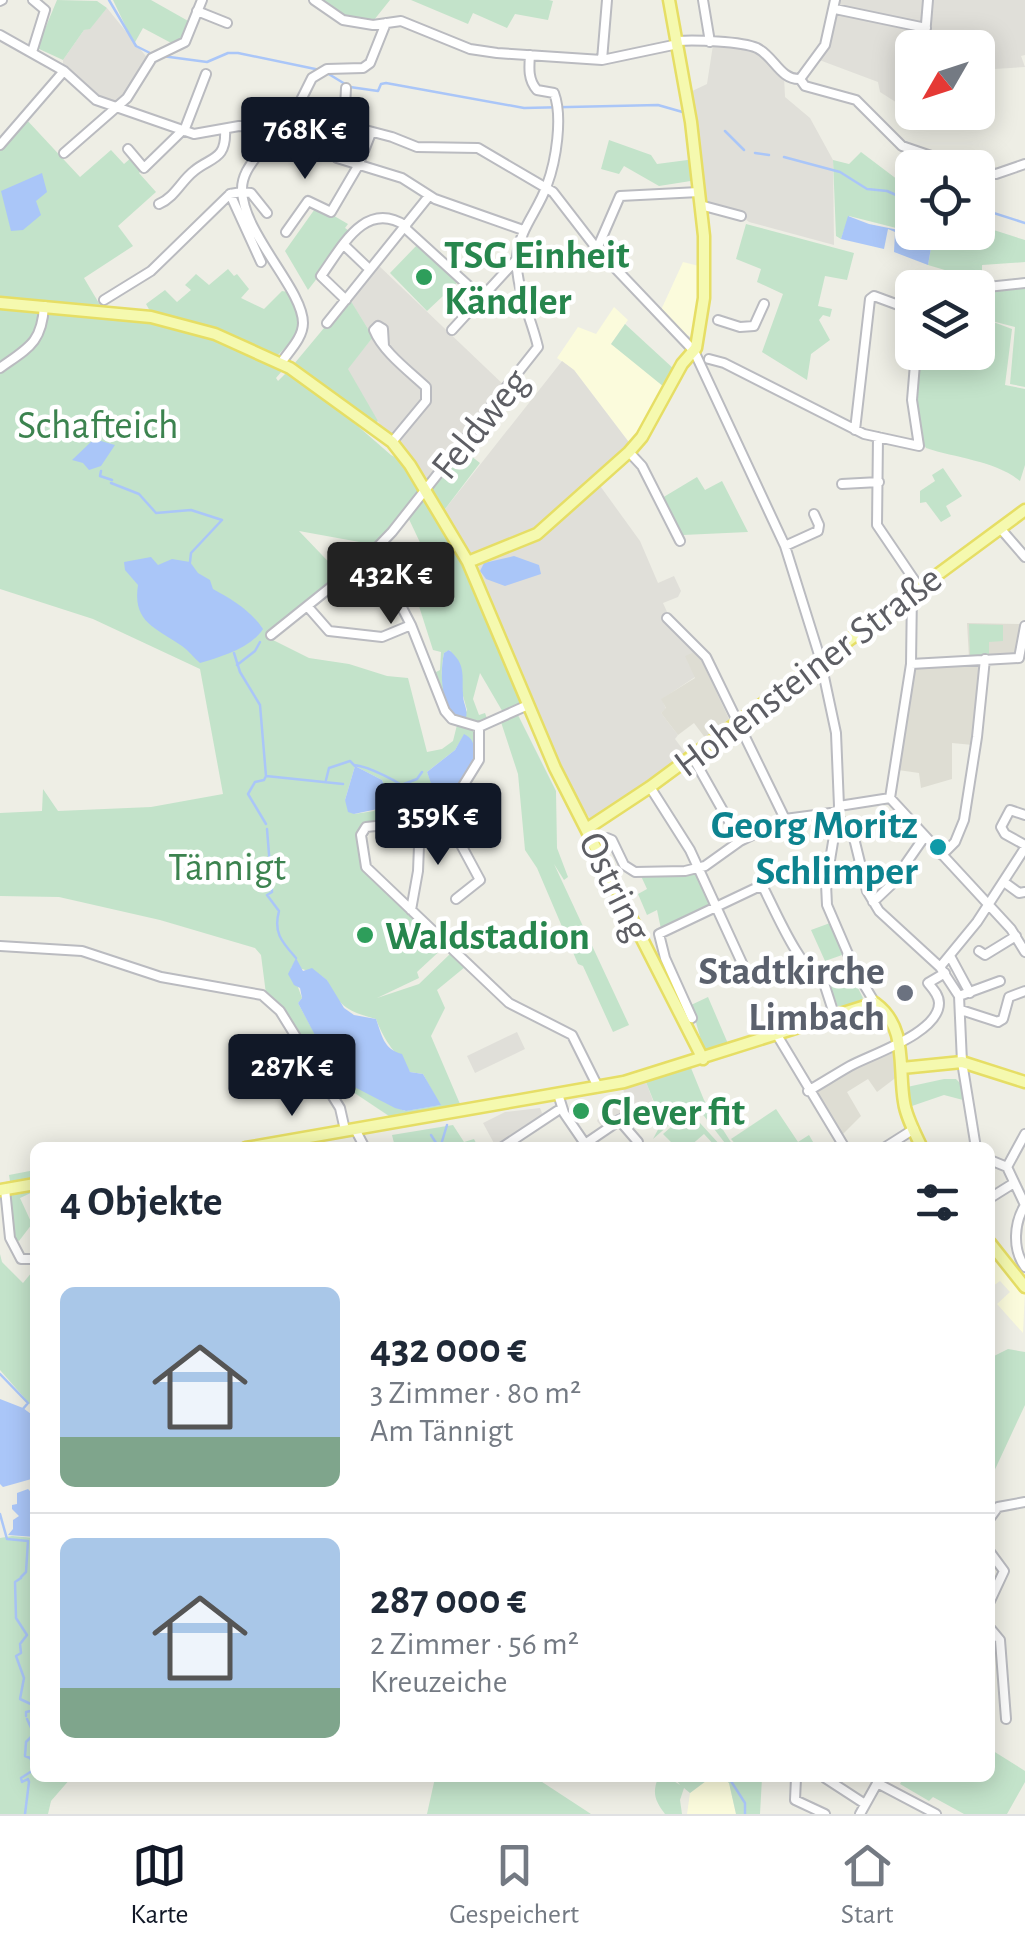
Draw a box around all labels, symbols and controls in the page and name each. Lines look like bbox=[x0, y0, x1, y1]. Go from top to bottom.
north arrow bbox=[895, 30, 995, 130]
map controls bbox=[895, 30, 995, 370]
pin: 768K € bbox=[224, 97, 386, 182]
text: 768K € bbox=[263, 113, 347, 145]
button: locate bbox=[895, 150, 995, 250]
place label: TSG Einheit Kändler bbox=[444, 236, 630, 322]
marker: TSG Einheit Kändler bbox=[413, 266, 435, 288]
button: layers bbox=[895, 270, 995, 370]
street label: Feldweg bbox=[424, 361, 537, 487]
park label: Schafteich bbox=[17, 406, 179, 446]
pin: 432K € bbox=[310, 542, 472, 627]
text: 432K € bbox=[349, 558, 433, 590]
street label: Hohensteiner Straße bbox=[667, 558, 949, 785]
pin: 359K € bbox=[357, 783, 519, 868]
text: 359K € bbox=[397, 799, 479, 831]
place label: Georg Moritz Schlimper bbox=[711, 806, 918, 892]
street label: Ostring bbox=[571, 826, 658, 948]
marker: Georg Moritz Schlimper bbox=[927, 836, 949, 858]
park label: Tännigt bbox=[168, 848, 286, 888]
place label: Waldstadion bbox=[385, 917, 590, 957]
marker: Waldstadion bbox=[354, 924, 376, 946]
place label: Stadtkirche Limbach bbox=[698, 952, 885, 1038]
marker: Stadtkirche Limbach bbox=[894, 982, 916, 1004]
pin: 287K € bbox=[211, 1034, 373, 1119]
text: 287K € bbox=[250, 1050, 334, 1082]
place label: Clever fit bbox=[601, 1093, 745, 1133]
marker: Clever fit bbox=[570, 1100, 592, 1122]
icon: filters bbox=[910, 1175, 965, 1230]
text: 4 Objekte bbox=[60, 1181, 223, 1223]
icon: home bbox=[140, 1327, 260, 1447]
text: 432 000 € bbox=[370, 1328, 527, 1370]
text: 3 Zimmer · 80 m² bbox=[370, 1377, 581, 1409]
text: Am Tännigt bbox=[370, 1415, 513, 1447]
icon: home bbox=[140, 1578, 260, 1698]
text: 287 000 € bbox=[370, 1579, 527, 1621]
text: 2 Zimmer · 56 m² bbox=[370, 1628, 579, 1660]
text: Kreuzeiche bbox=[370, 1666, 508, 1698]
tab: Karte bbox=[130, 1838, 189, 1932]
tab: Gespeichert bbox=[449, 1838, 579, 1932]
tab: Start bbox=[840, 1838, 895, 1932]

